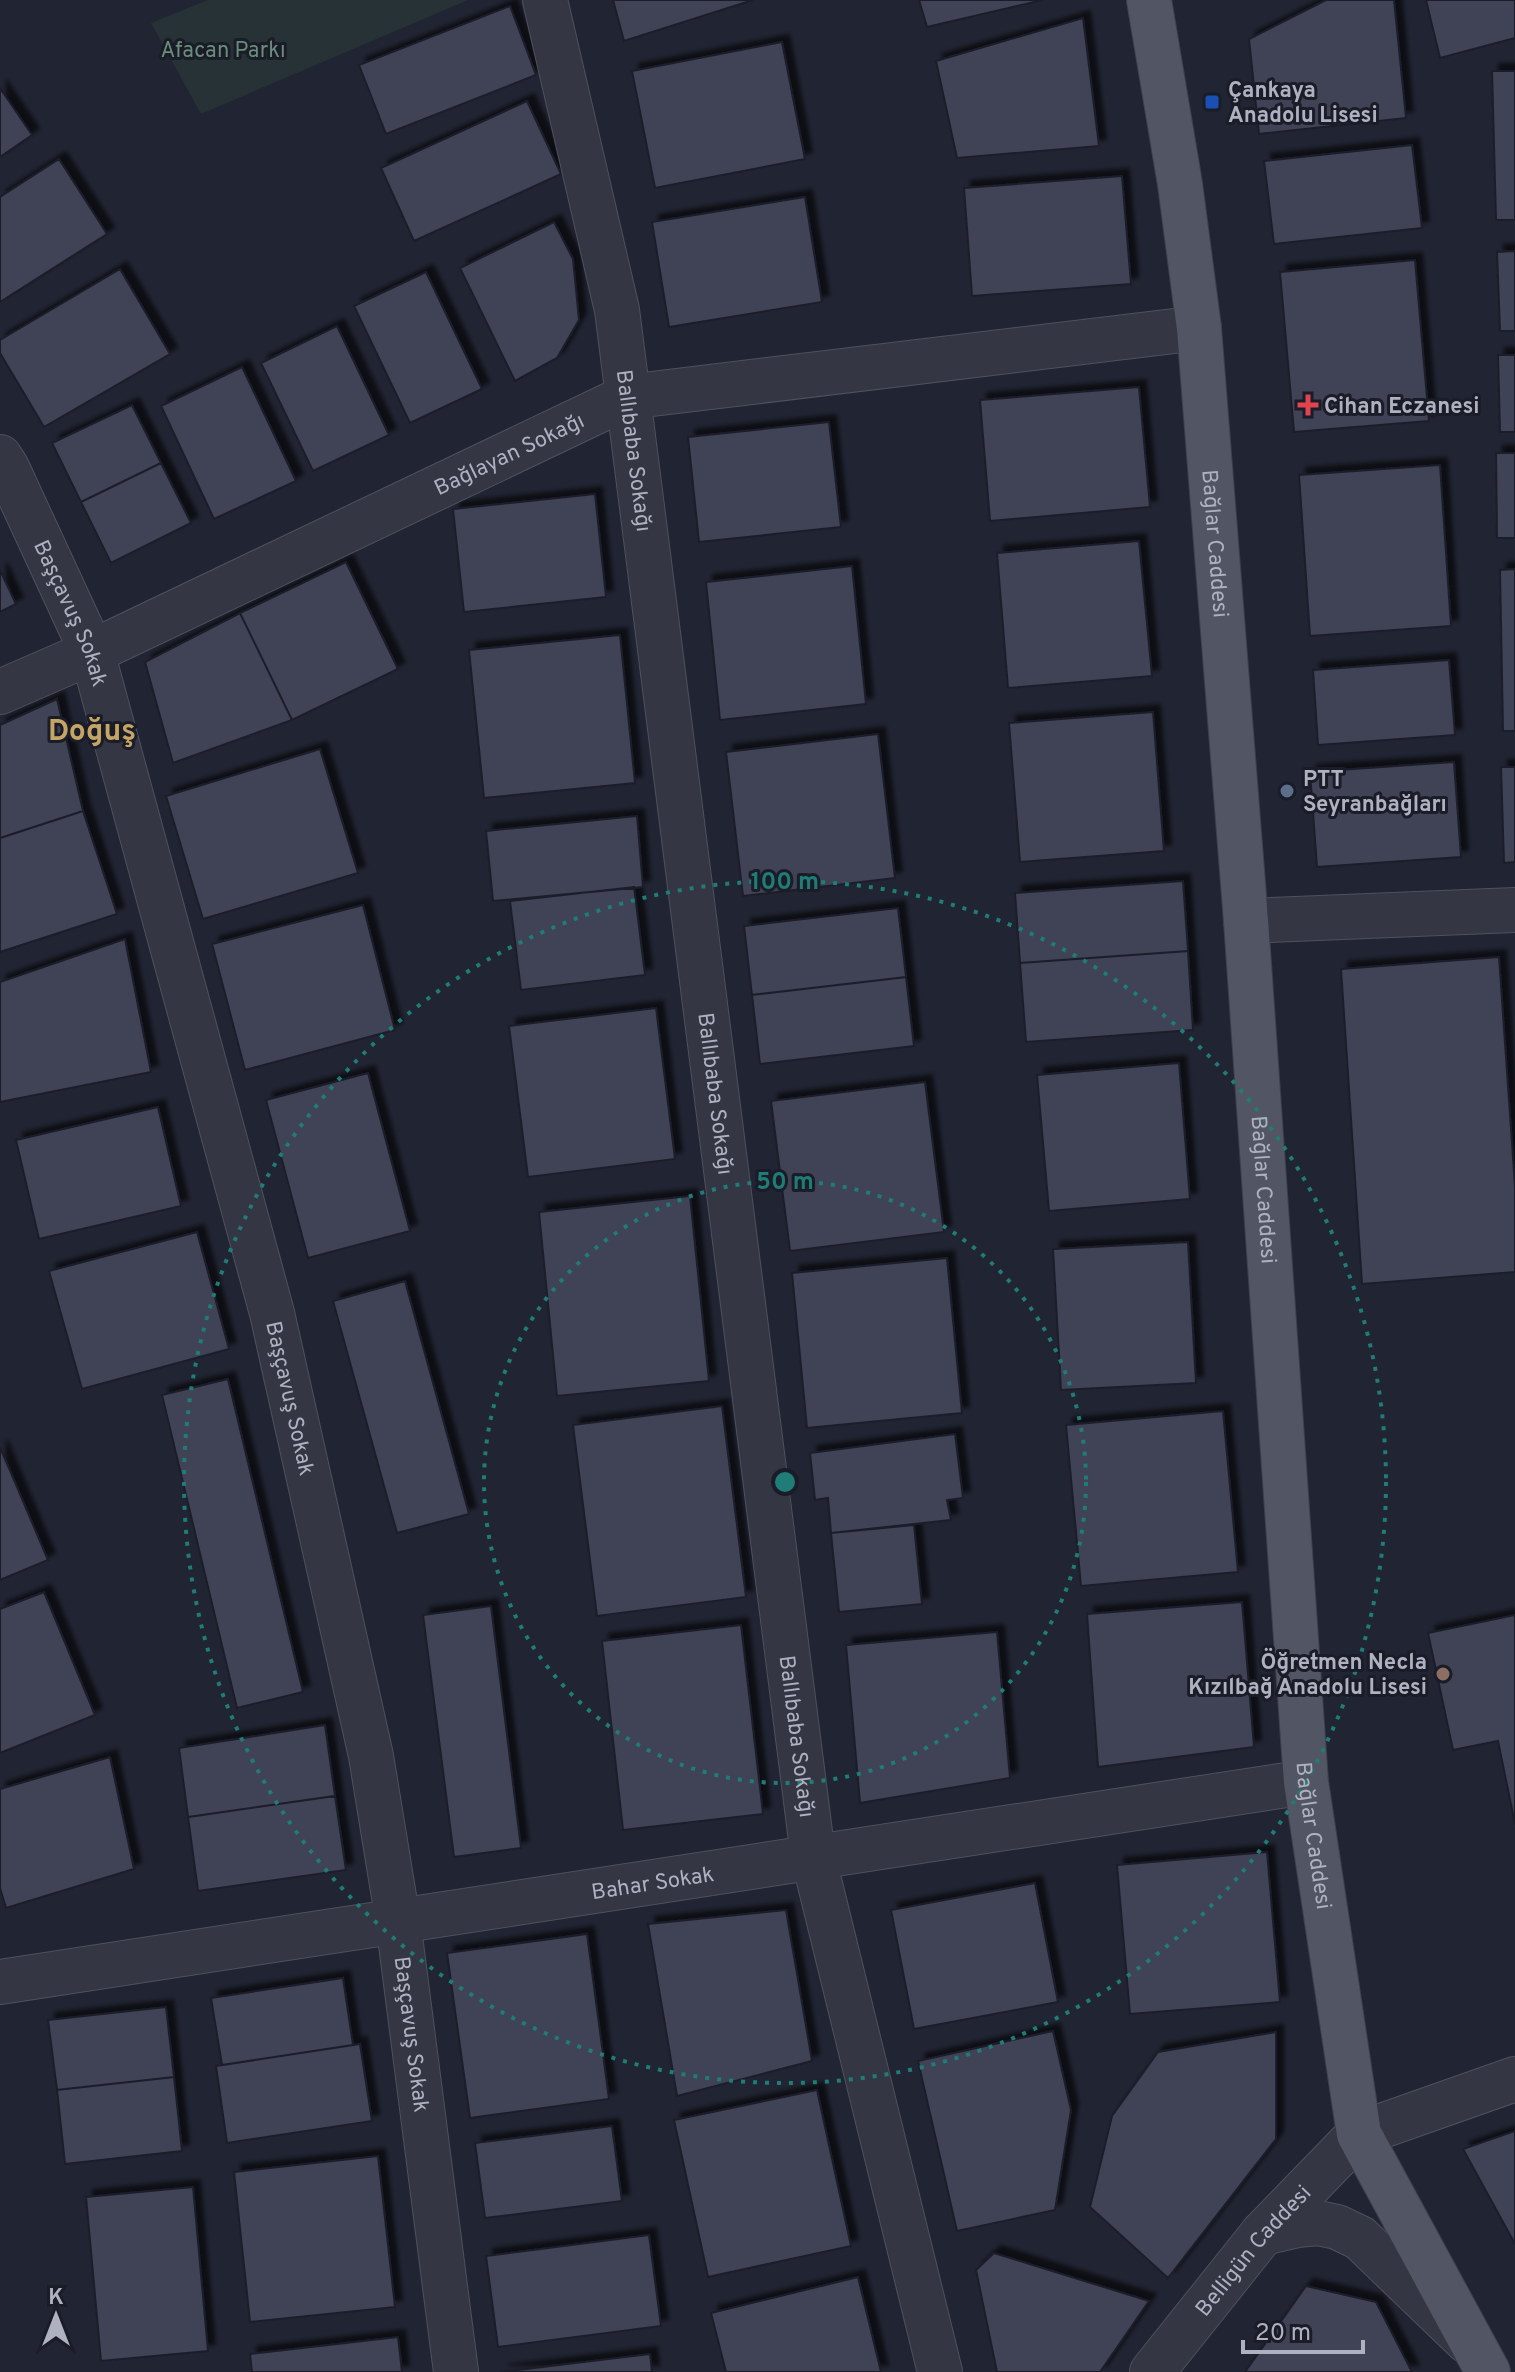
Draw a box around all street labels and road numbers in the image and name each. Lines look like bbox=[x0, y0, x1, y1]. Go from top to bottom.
street label: Ballıbaba Sokağı bbox=[609, 368, 656, 534]
street label: Bağlayan Sokağı bbox=[430, 408, 589, 503]
street label: Bağlar Caddesi bbox=[1194, 468, 1233, 619]
street label: Başçavuş Sokak bbox=[26, 536, 112, 690]
street label: Ballıbaba Sokağı bbox=[690, 1011, 738, 1176]
street label: Bağlar Caddesi bbox=[1244, 1115, 1281, 1265]
street label: Başçavuş Sokak bbox=[258, 1319, 319, 1478]
street label: Ballıbaba Sokağı bbox=[772, 1654, 819, 1819]
street label: Bağlar Caddesi bbox=[1289, 1761, 1336, 1912]
street label: Bahar Sokak bbox=[590, 1862, 716, 1907]
street label: Başçavuş Sokak bbox=[387, 1955, 433, 2114]
street label: Belligün Caddesi bbox=[1191, 2181, 1318, 2323]

